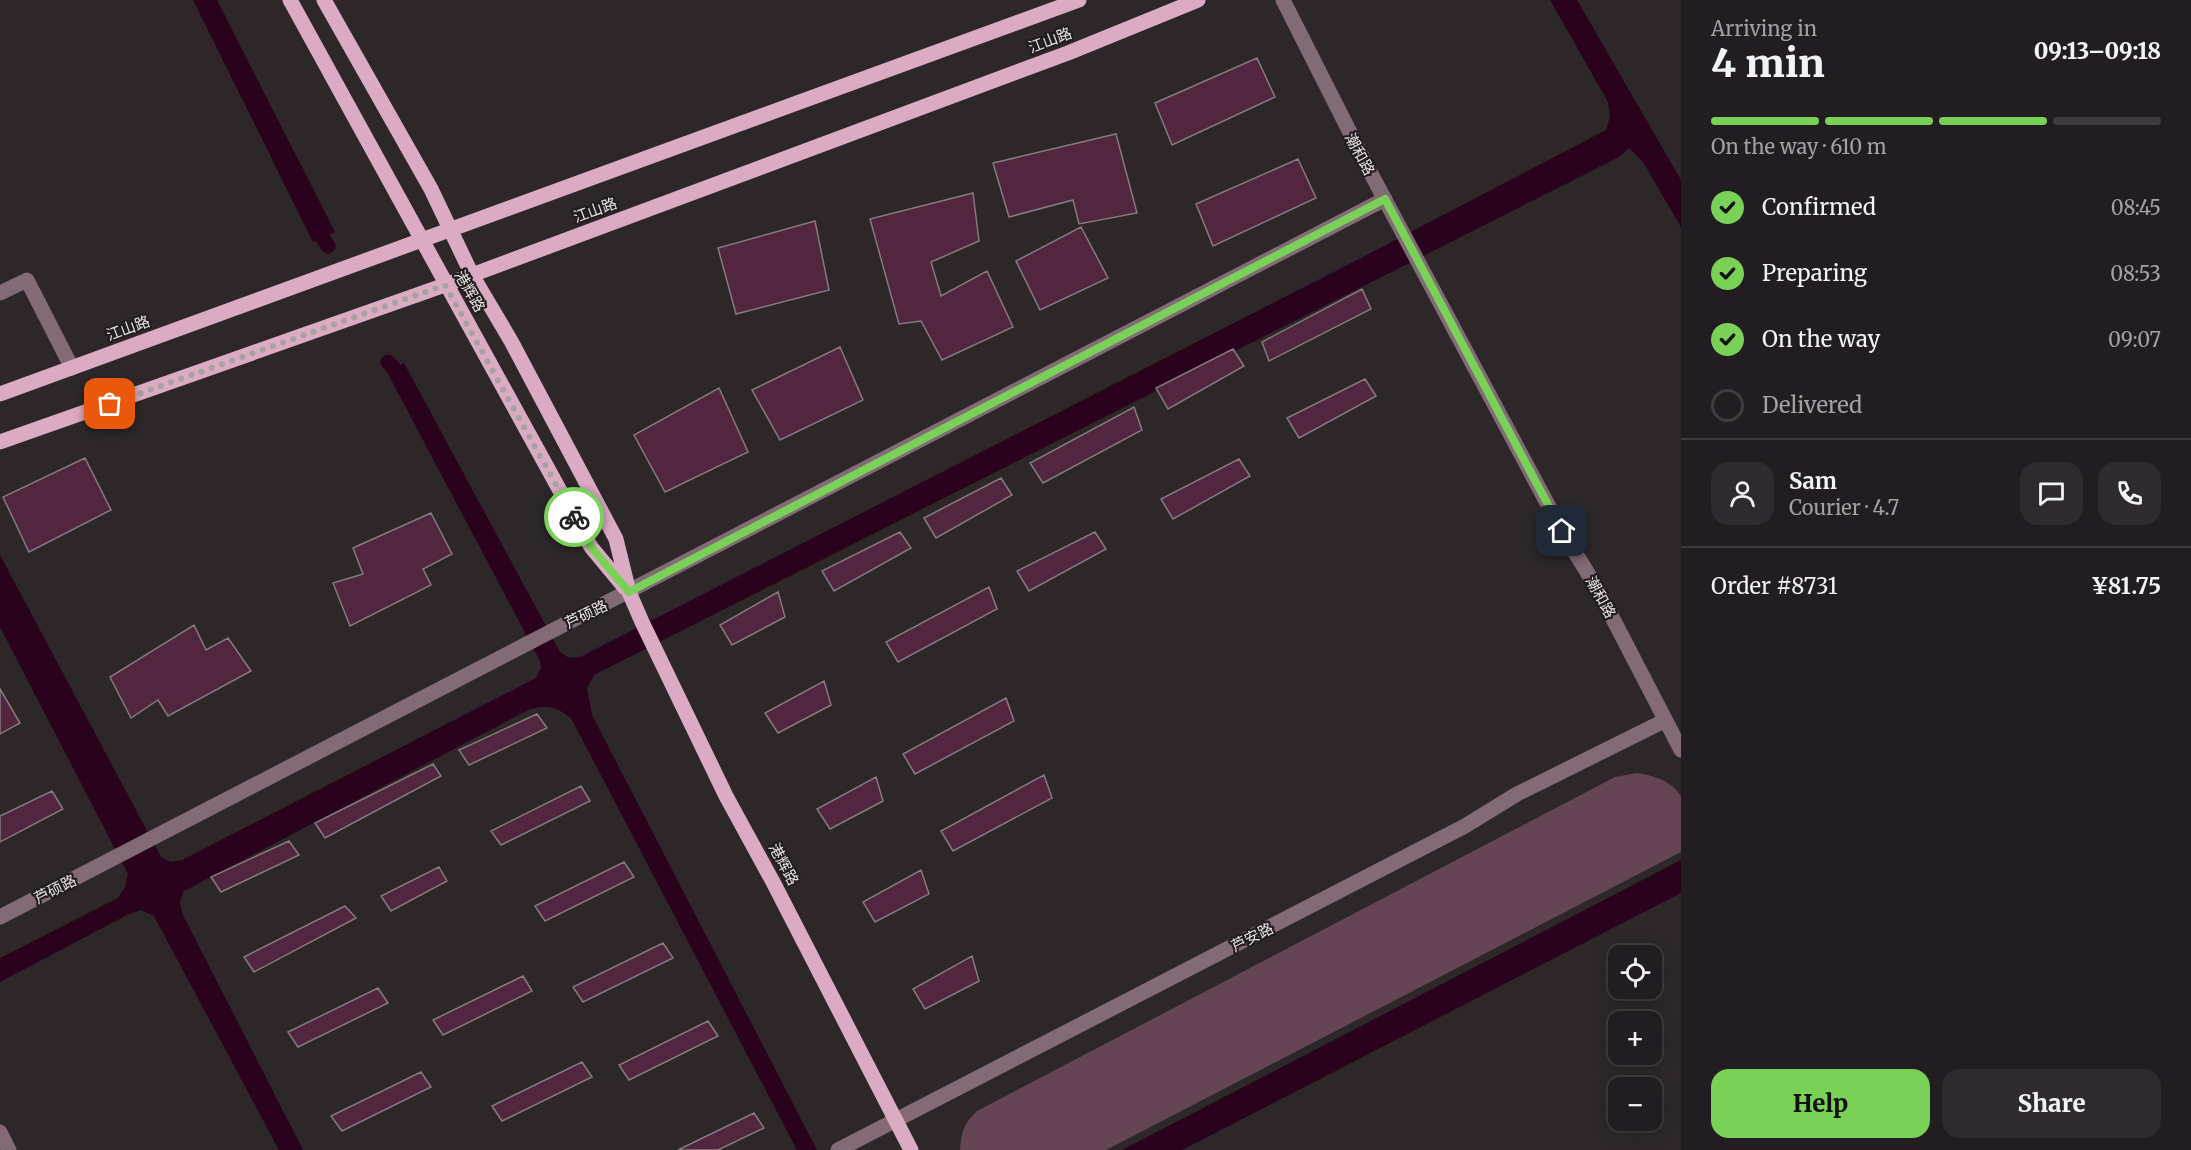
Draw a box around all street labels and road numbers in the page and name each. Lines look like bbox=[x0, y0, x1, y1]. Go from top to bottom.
street label: 江山路 bbox=[1026, 23, 1074, 57]
street label: 潮和路 bbox=[1341, 130, 1379, 178]
street label: 江山路 bbox=[571, 193, 619, 227]
street label: 港辉路 bbox=[451, 267, 489, 315]
street label: 江山路 bbox=[104, 311, 152, 345]
street label: 潮和路 bbox=[1582, 573, 1620, 621]
street label: 芦硕路 bbox=[562, 596, 610, 632]
street label: 港辉路 bbox=[765, 840, 803, 888]
street label: 芦硕路 bbox=[31, 870, 79, 908]
street label: 芦安路 bbox=[1228, 918, 1276, 956]

